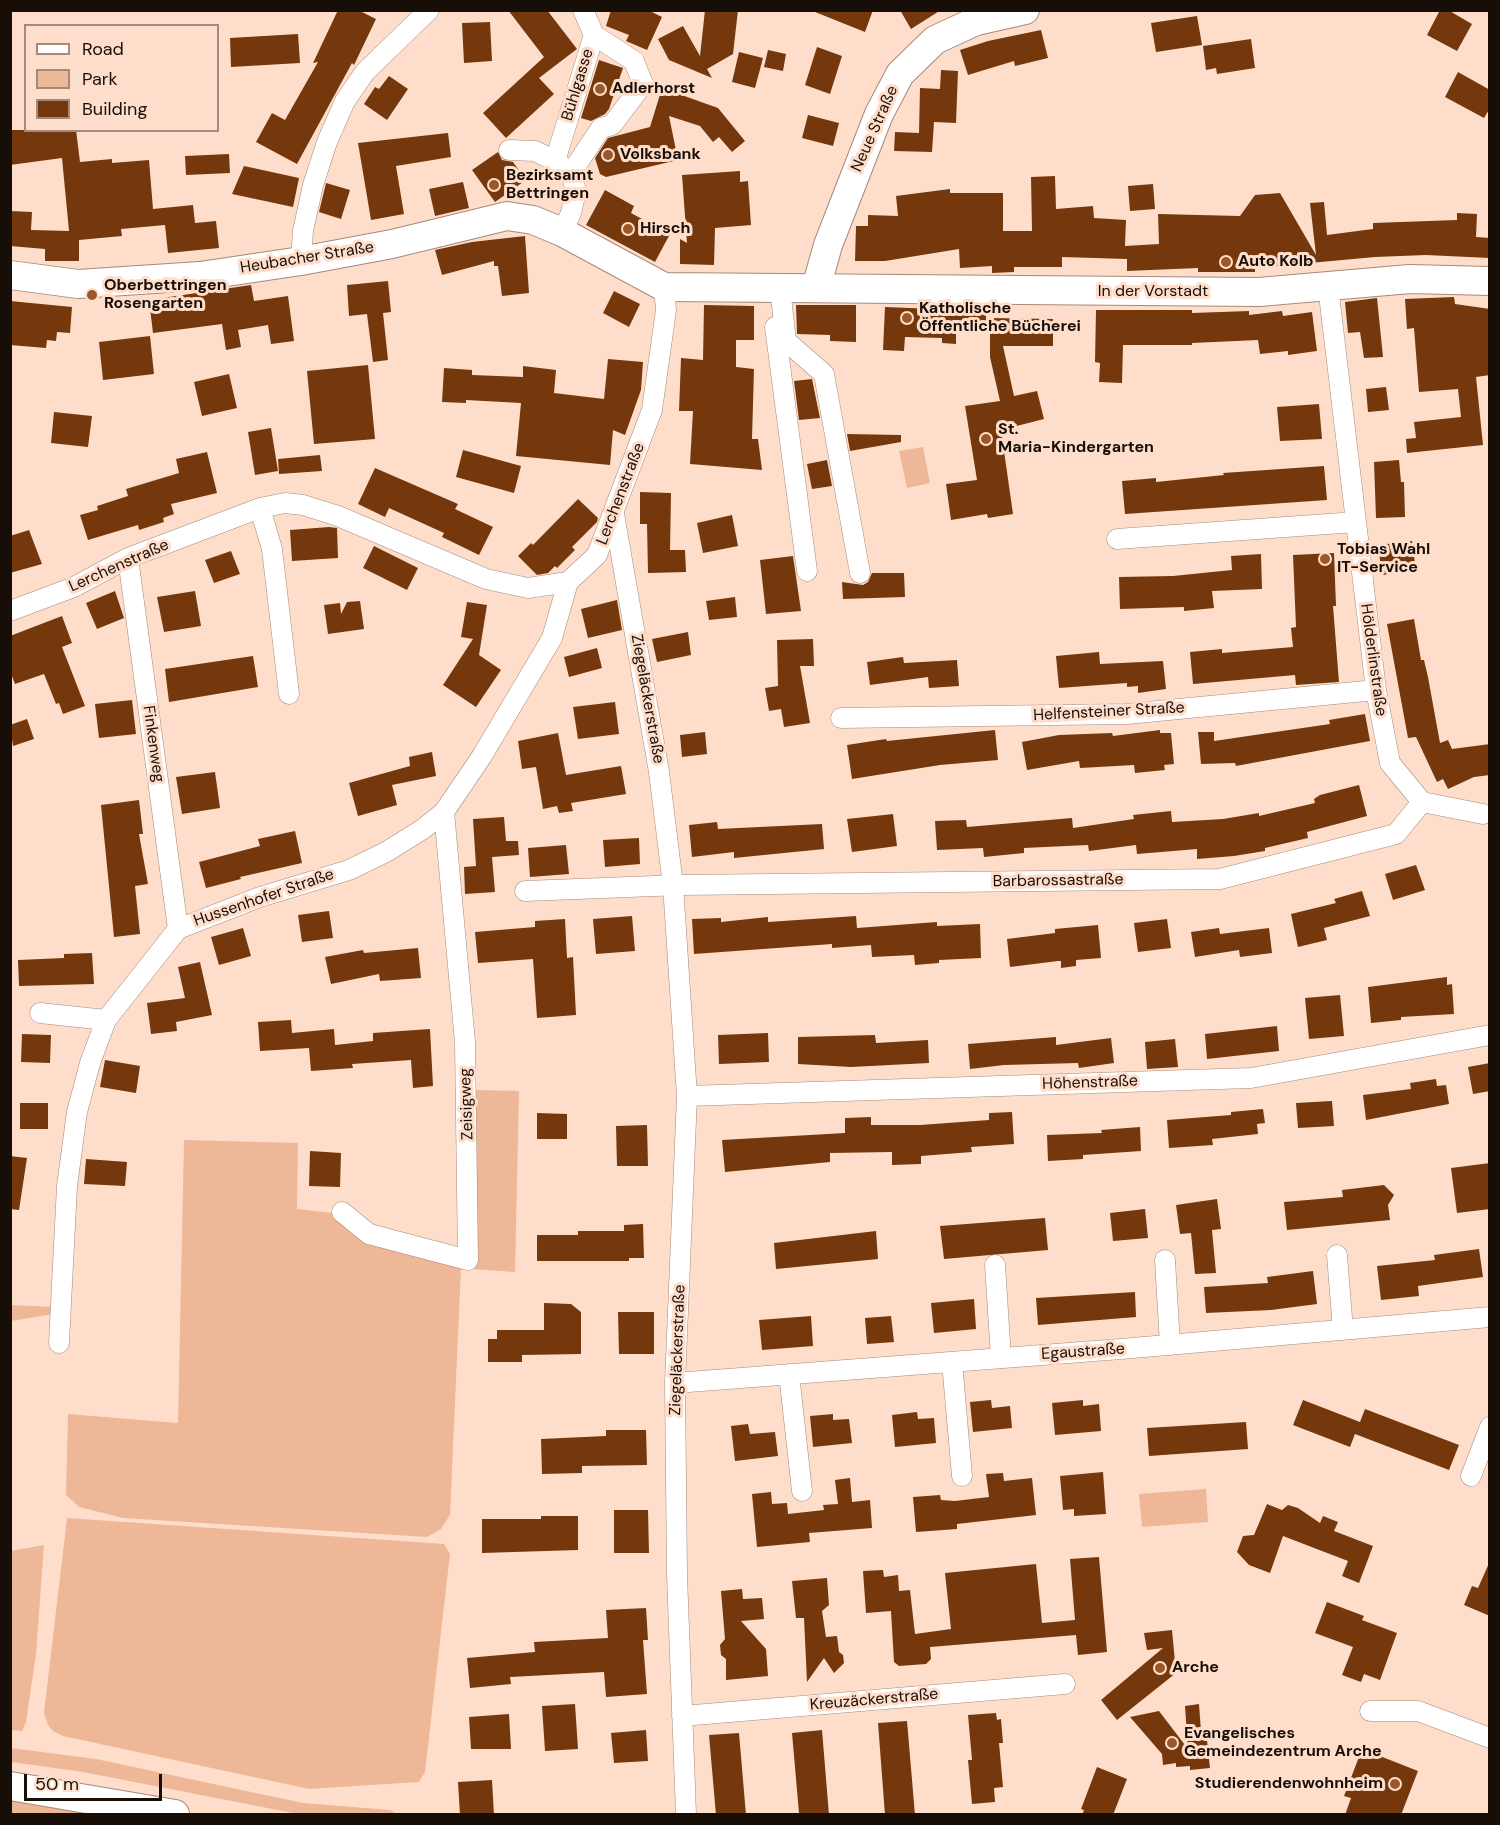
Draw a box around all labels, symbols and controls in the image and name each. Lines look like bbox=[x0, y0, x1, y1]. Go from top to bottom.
legend bbox=[24, 24, 219, 132]
text: Road bbox=[82, 37, 124, 61]
street label: Bühlgasse bbox=[558, 47, 598, 123]
text: Park bbox=[82, 67, 118, 91]
place label: Adlerhorst bbox=[612, 79, 695, 99]
marker: Adlerhorst bbox=[593, 82, 607, 96]
street label: Neue Straße bbox=[847, 83, 903, 175]
text: Building bbox=[82, 97, 147, 121]
place label: Volksbank bbox=[620, 145, 701, 165]
marker: Volksbank bbox=[601, 148, 615, 162]
place label: Bezirksamt Bettringen bbox=[506, 166, 593, 204]
marker: Bezirksamt Bettringen bbox=[487, 178, 501, 192]
place label: Hirsch bbox=[640, 219, 690, 239]
marker: Hirsch bbox=[621, 222, 635, 236]
street label: Heubacher Straße bbox=[239, 238, 375, 278]
place label: Auto Kolb bbox=[1238, 252, 1314, 272]
marker: Auto Kolb bbox=[1219, 255, 1233, 269]
place label: Oberbettringen Rosengarten bbox=[104, 276, 227, 314]
street label: In der Vorstadt bbox=[1098, 282, 1208, 302]
marker: Oberbettringen Rosengarten bbox=[85, 288, 99, 302]
place label: Katholische Öffentliche Bücherei bbox=[919, 299, 1081, 337]
marker: Katholische Öffentliche Bücherei bbox=[900, 311, 914, 325]
place label: St. Maria-Kindergarten bbox=[998, 420, 1154, 458]
marker: St. Maria-Kindergarten bbox=[979, 432, 993, 446]
street label: Lerchenstraße bbox=[593, 440, 649, 548]
street label: Lerchenstraße bbox=[66, 535, 172, 597]
place label: Tobias Wahl IT-Service bbox=[1337, 540, 1430, 578]
marker: Tobias Wahl IT-Service bbox=[1318, 552, 1332, 566]
street label: Hölderlinstraße bbox=[1356, 602, 1390, 718]
street label: Ziegeläckerstraße bbox=[626, 633, 668, 765]
street label: Helfensteiner Straße bbox=[1033, 698, 1185, 726]
street label: Finkenweg bbox=[138, 704, 168, 784]
street label: Hussenhofer Straße bbox=[191, 865, 337, 931]
street label: Barbarossastraße bbox=[992, 870, 1124, 892]
street label: Zeisigweg bbox=[456, 1068, 478, 1140]
street label: Höhenstraße bbox=[1042, 1072, 1138, 1094]
street label: Ziegeläckerstraße bbox=[666, 1284, 690, 1416]
street label: Egaustraße bbox=[1041, 1339, 1125, 1365]
place label: Arche bbox=[1172, 1658, 1219, 1678]
marker: Arche bbox=[1153, 1661, 1167, 1675]
street label: Kreuzäckerstraße bbox=[809, 1685, 939, 1715]
place label: Evangelisches Gemeindezentrum Arche bbox=[1184, 1724, 1382, 1762]
marker: Evangelisches Gemeindezentrum Arche bbox=[1165, 1736, 1179, 1750]
scale bar bbox=[27, 1762, 165, 1800]
text: 50 m bbox=[35, 1772, 79, 1796]
place label: Studierendenwohnheim bbox=[1195, 1774, 1383, 1794]
marker: Studierendenwohnheim bbox=[1388, 1777, 1402, 1791]

